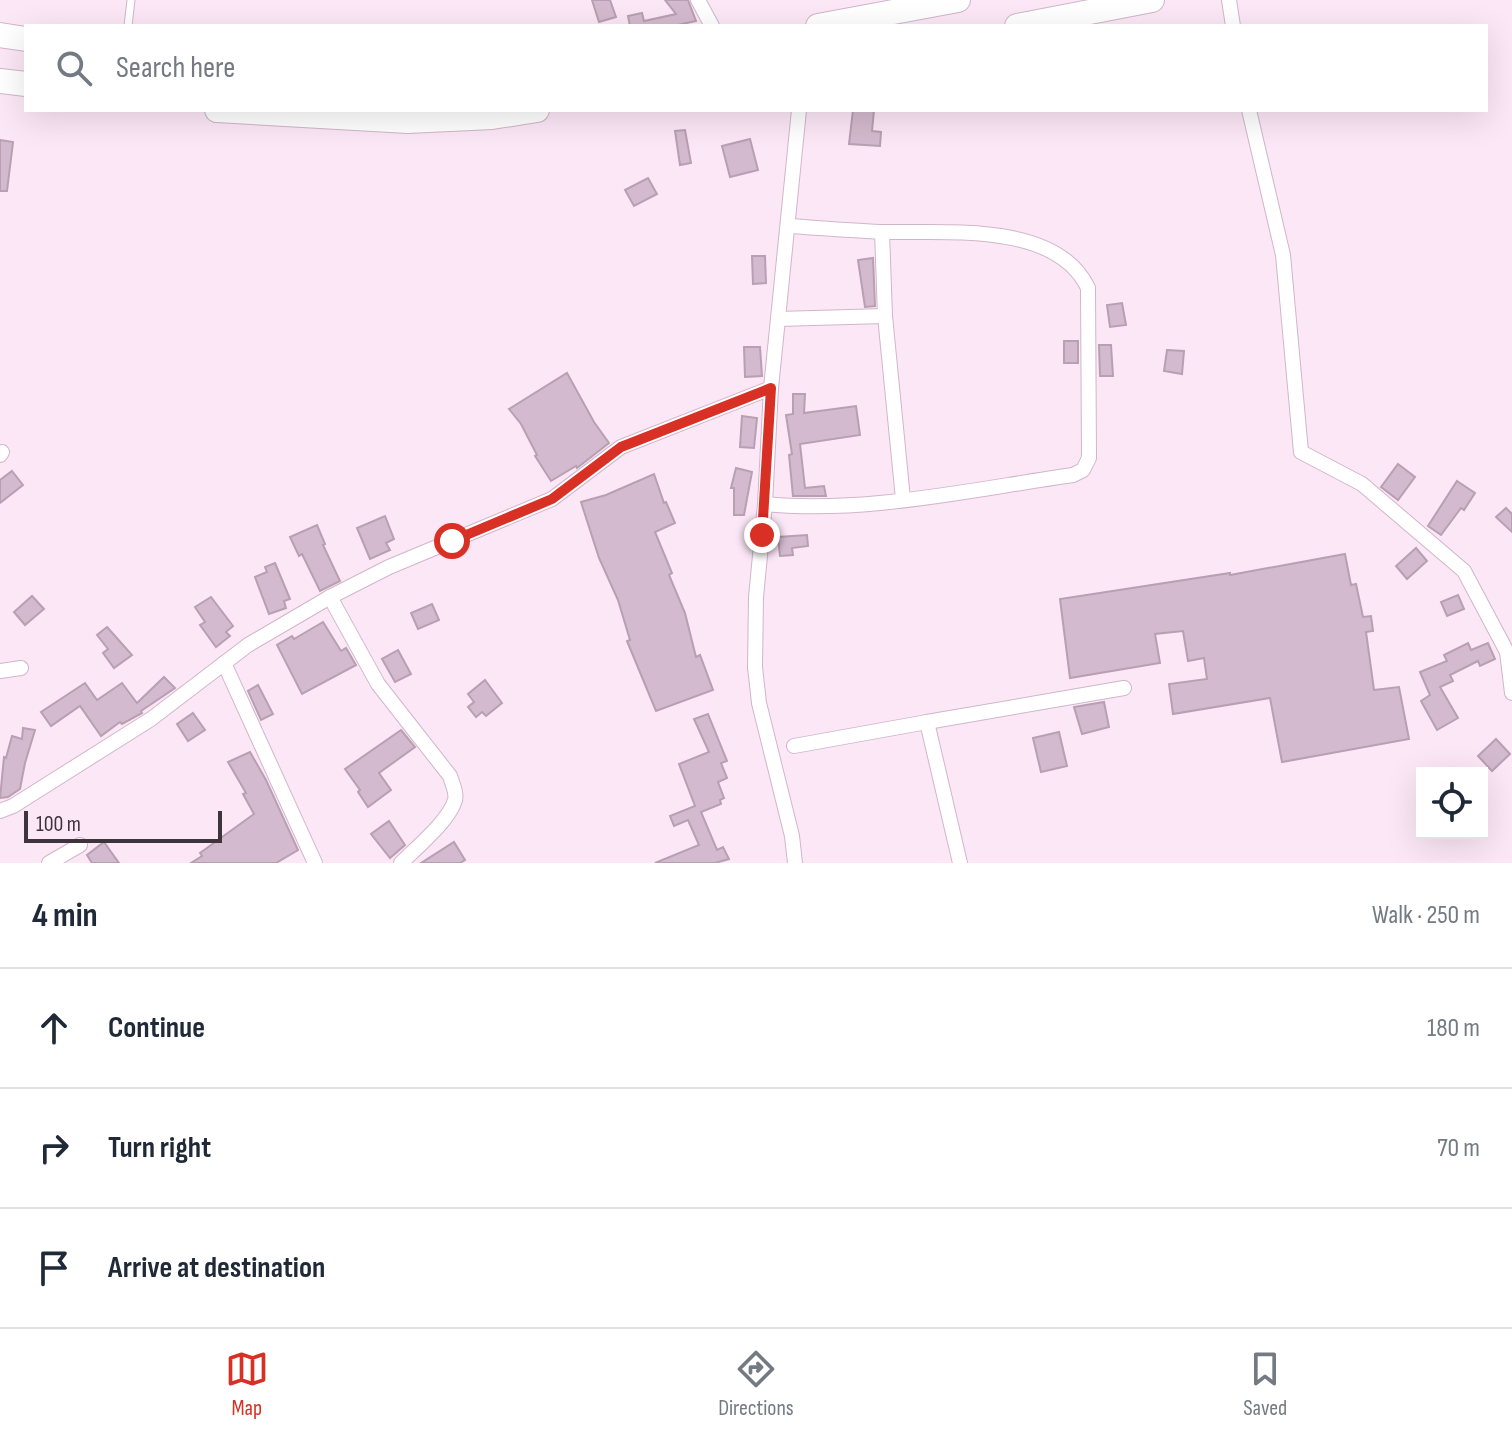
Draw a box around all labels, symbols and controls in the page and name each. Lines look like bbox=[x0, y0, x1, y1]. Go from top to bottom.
search box bbox=[24, 24, 1488, 112]
icon: search bbox=[52, 46, 96, 90]
text: Search here bbox=[116, 50, 235, 86]
route end bbox=[744, 517, 780, 553]
route start bbox=[434, 523, 470, 559]
map controls bbox=[1416, 767, 1488, 839]
button: locate bbox=[1416, 767, 1488, 839]
scale bar bbox=[24, 807, 222, 843]
text: 100 m bbox=[36, 811, 81, 838]
text: 4 min bbox=[32, 895, 98, 936]
text: Walk · 250 m bbox=[1372, 900, 1480, 931]
icon: ahead bbox=[32, 1006, 76, 1050]
text: Continue bbox=[108, 1010, 205, 1046]
text: 180 m bbox=[1427, 1013, 1480, 1044]
icon: right bbox=[32, 1126, 76, 1170]
text: Turn right bbox=[108, 1130, 211, 1166]
text: 70 m bbox=[1437, 1133, 1480, 1164]
icon: arrive bbox=[32, 1246, 76, 1290]
text: Arrive at destination bbox=[108, 1250, 325, 1286]
tab: Map bbox=[225, 1347, 269, 1422]
tab: Directions bbox=[718, 1347, 794, 1422]
tab: Saved bbox=[1243, 1347, 1287, 1422]

